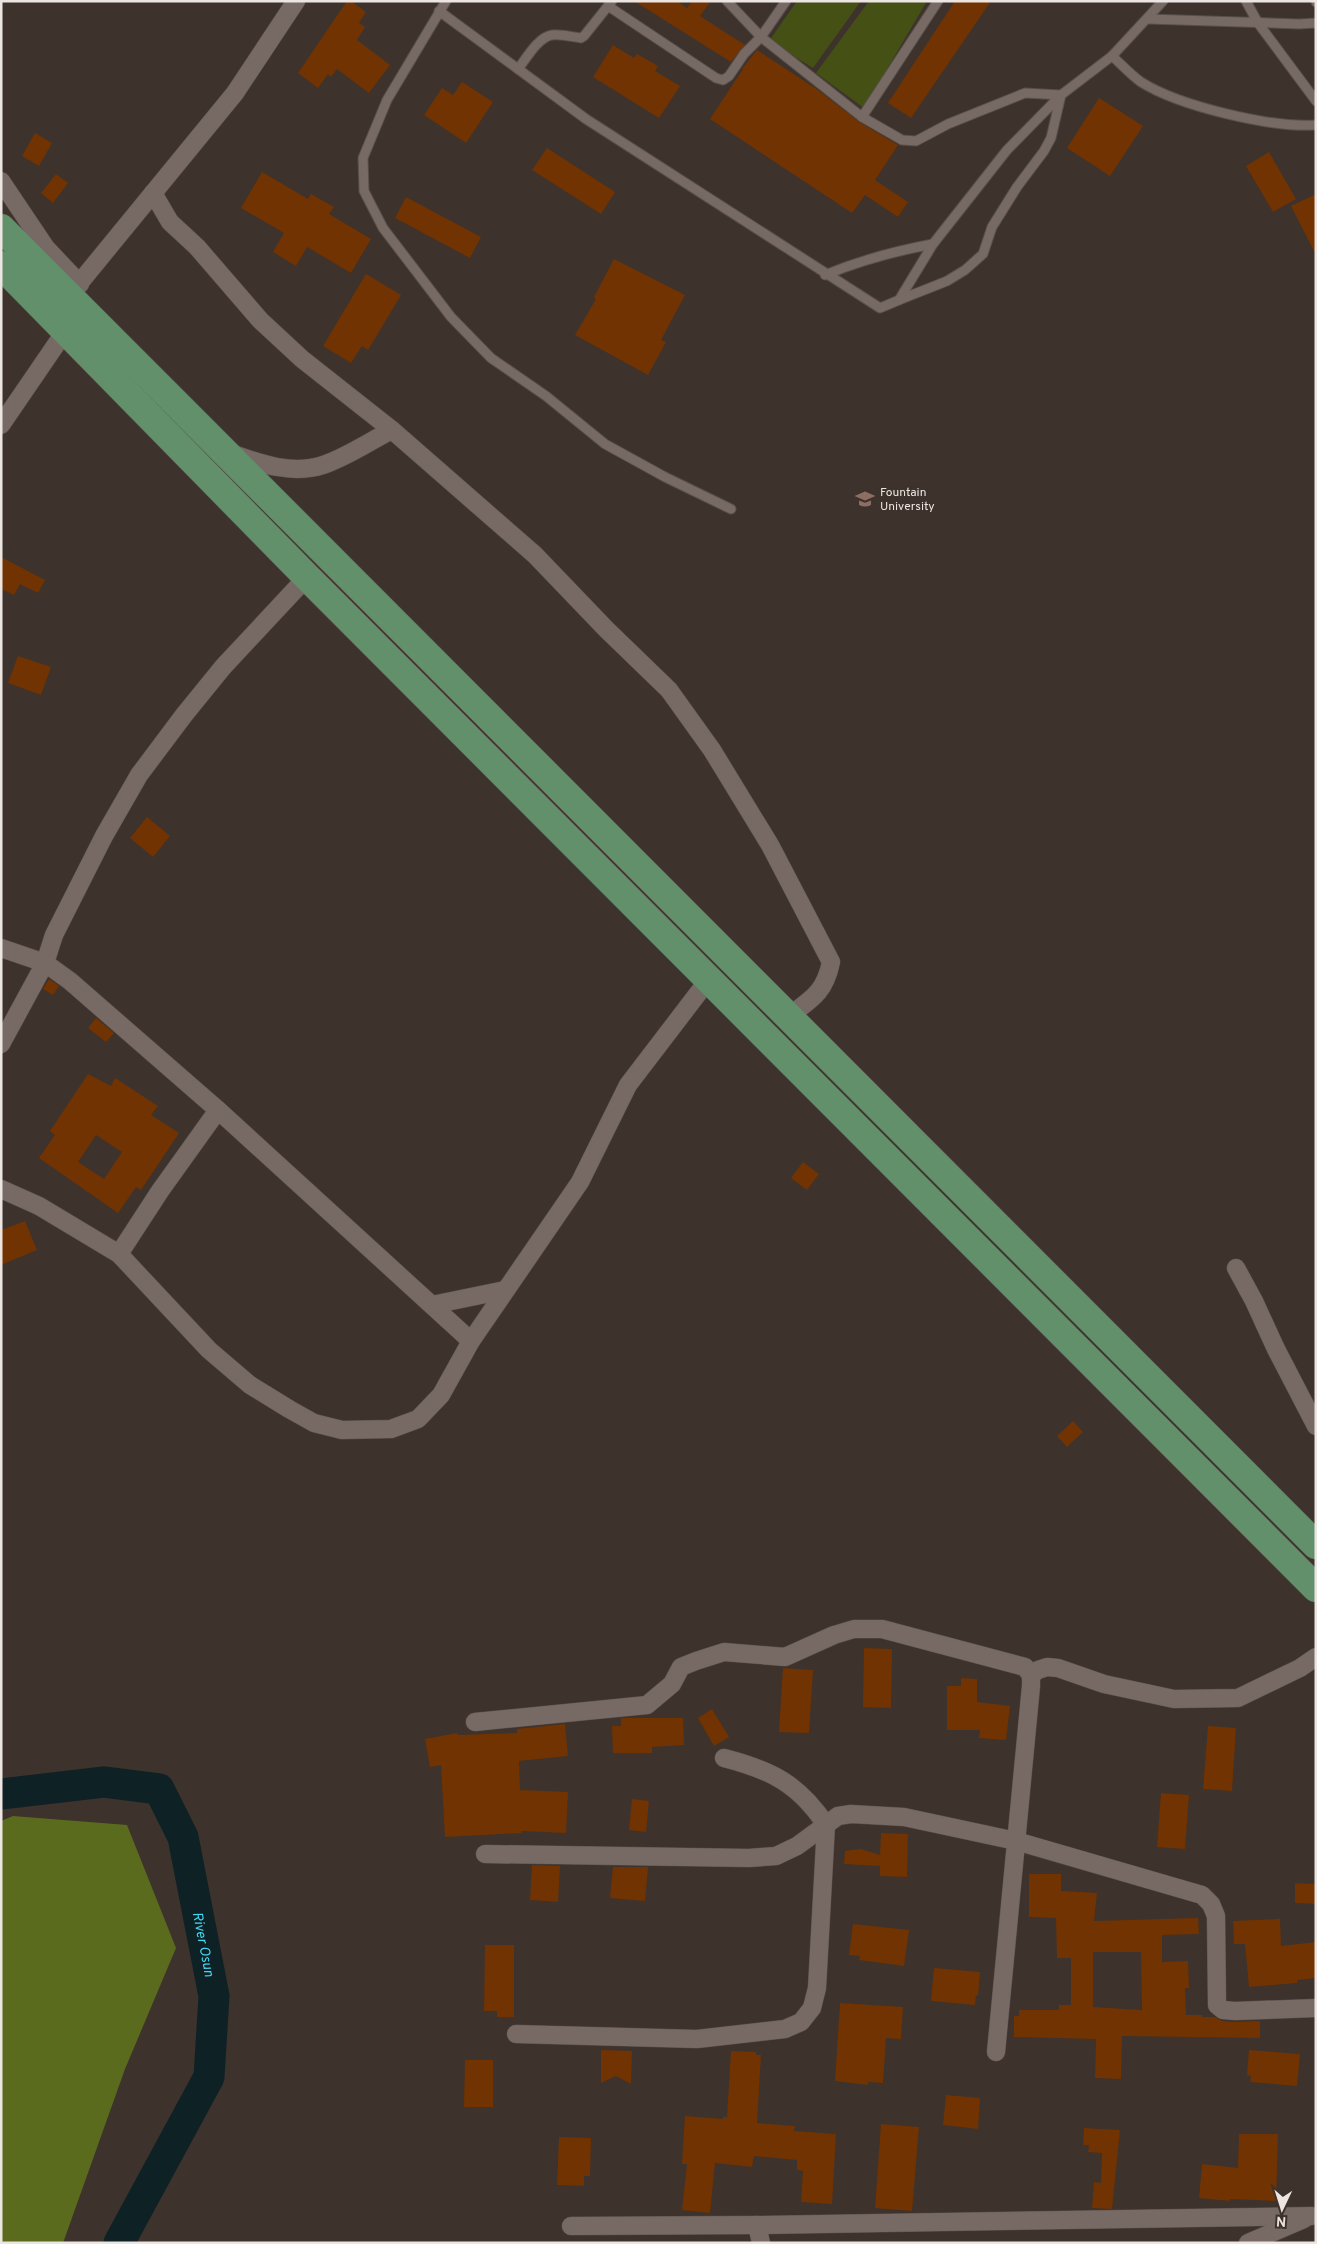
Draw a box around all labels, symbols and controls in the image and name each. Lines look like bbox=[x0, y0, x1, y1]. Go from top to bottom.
place label: Fountain University bbox=[880, 485, 935, 515]
school or university icon: Fountain University bbox=[854, 488, 876, 510]
water label: River Osun bbox=[188, 1910, 217, 1979]
north arrow bbox=[1257, 2184, 1307, 2234]
text: N bbox=[1276, 2212, 1287, 2229]

